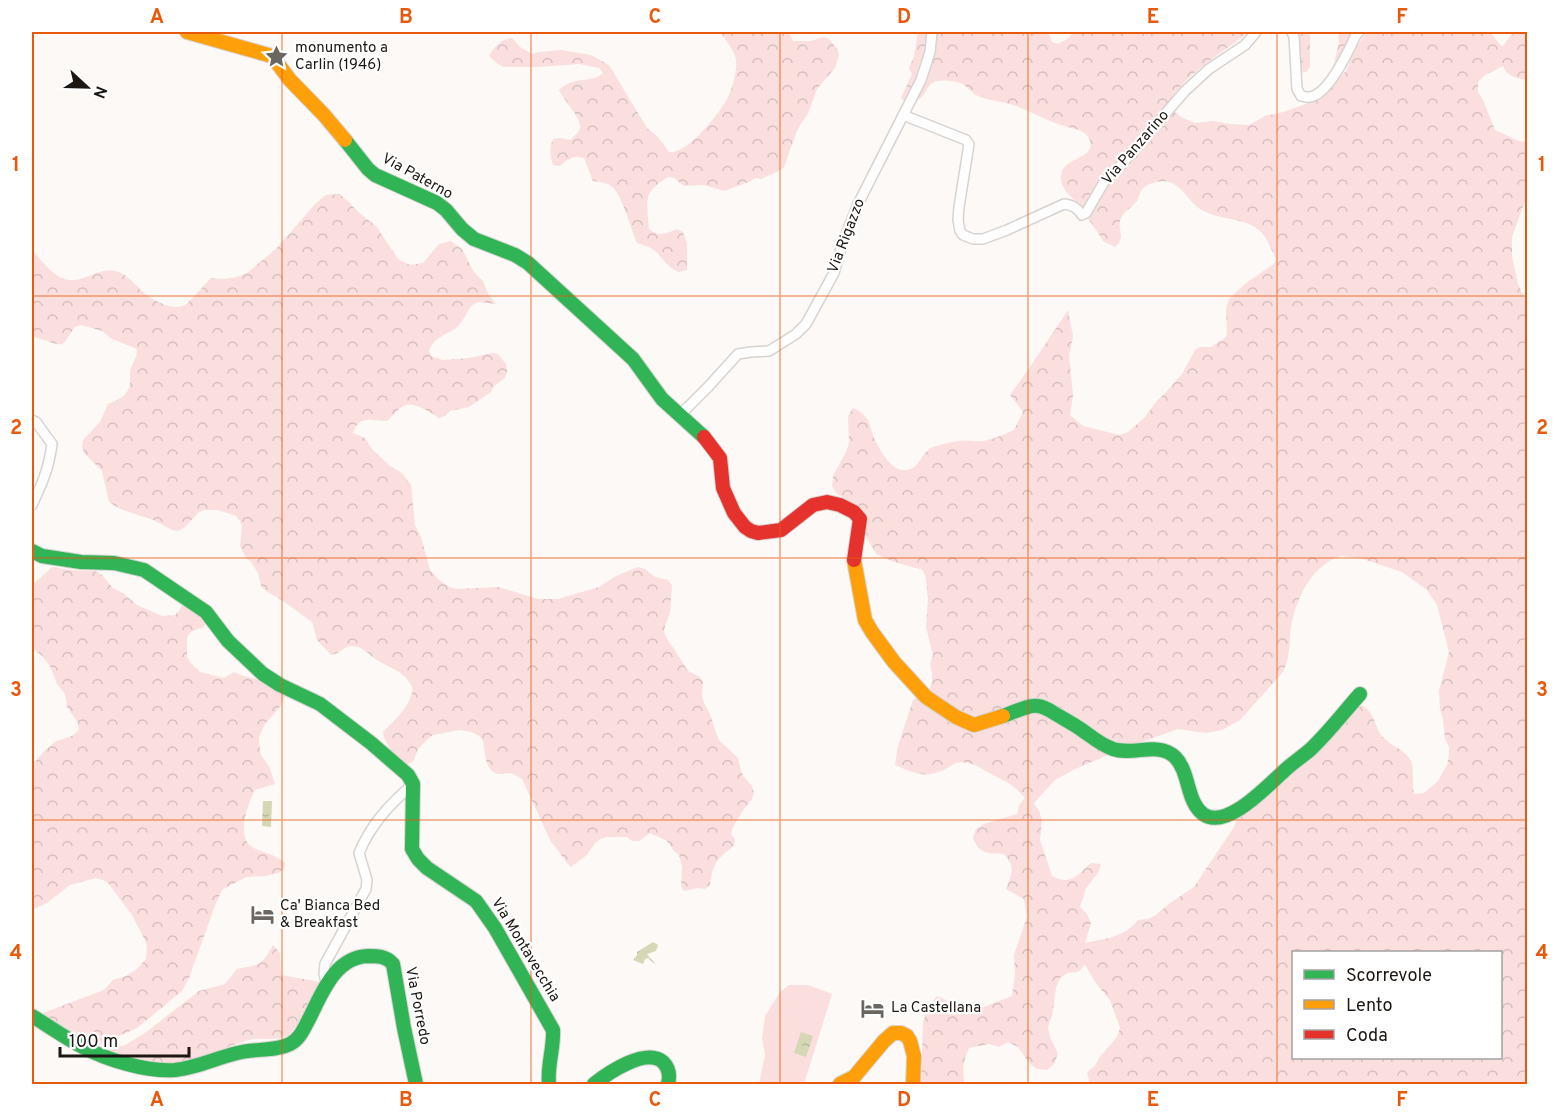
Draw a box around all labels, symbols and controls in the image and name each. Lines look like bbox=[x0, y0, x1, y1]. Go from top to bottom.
text: A bbox=[150, 5, 164, 31]
text: B bbox=[399, 5, 413, 31]
text: C bbox=[649, 5, 661, 31]
text: D bbox=[897, 5, 911, 31]
text: E bbox=[1147, 5, 1159, 31]
text: F bbox=[1396, 5, 1408, 31]
place label: monumento a Carlin (1946) bbox=[295, 39, 388, 75]
place icon: monumento a Carlin (1946) bbox=[264, 44, 290, 70]
north arrow bbox=[57, 57, 117, 117]
text: N bbox=[88, 83, 110, 101]
street label: Via Panzarino bbox=[1098, 107, 1174, 189]
street label: Via Paterno bbox=[378, 150, 456, 204]
text: 1 bbox=[12, 153, 20, 179]
text: 1 bbox=[1538, 153, 1546, 179]
street label: Via Rigazzo bbox=[824, 196, 870, 276]
text: 2 bbox=[10, 416, 22, 442]
text: 2 bbox=[1536, 416, 1548, 442]
text: 3 bbox=[10, 678, 22, 704]
text: 3 bbox=[1536, 678, 1548, 704]
street label: Via Montavecchia bbox=[486, 894, 564, 1006]
place label: Ca' Bianca Bed & Breakfast bbox=[280, 897, 380, 933]
hotel icon: Ca' Bianca Bed & Breakfast bbox=[249, 902, 275, 928]
text: 4 bbox=[10, 941, 22, 967]
text: 4 bbox=[1536, 941, 1548, 967]
legend bbox=[1292, 951, 1502, 1059]
street label: Via Porredo bbox=[400, 965, 434, 1047]
text: Scorrevole bbox=[1346, 965, 1432, 988]
hotel icon: La Castellana bbox=[860, 995, 886, 1021]
text: Lento bbox=[1346, 995, 1392, 1018]
place label: La Castellana bbox=[891, 999, 981, 1018]
scale bar bbox=[60, 1020, 189, 1058]
text: Coda bbox=[1346, 1025, 1388, 1048]
text: 100 m bbox=[69, 1031, 118, 1054]
text: A bbox=[150, 1088, 164, 1114]
text: B bbox=[399, 1088, 413, 1114]
text: C bbox=[649, 1088, 661, 1114]
text: D bbox=[897, 1088, 911, 1114]
text: E bbox=[1147, 1088, 1159, 1114]
text: F bbox=[1396, 1088, 1408, 1114]

